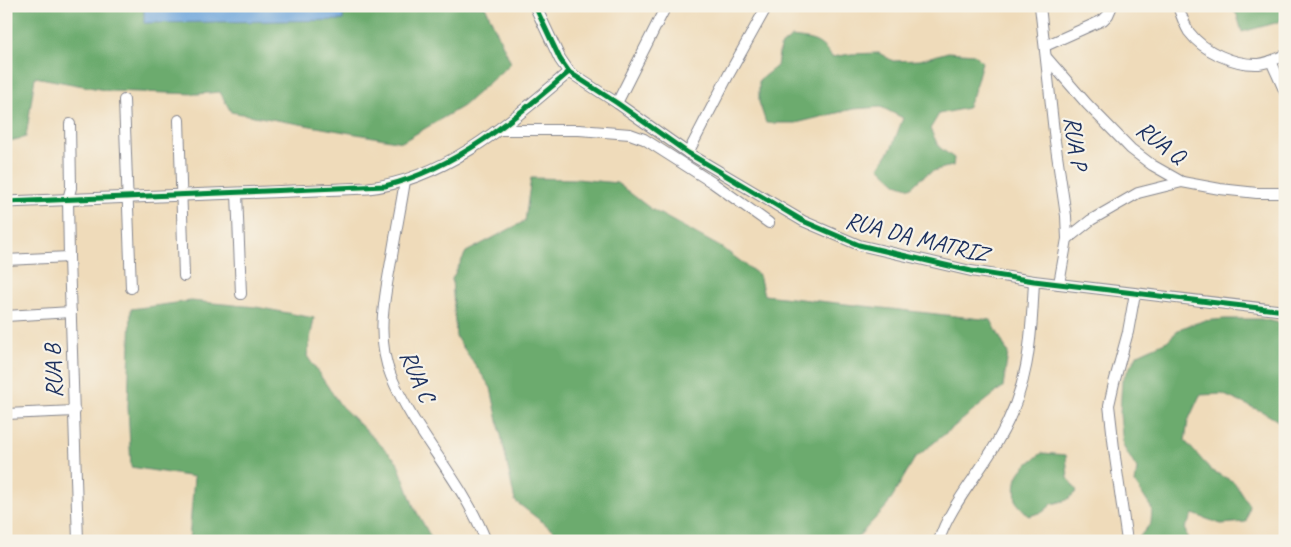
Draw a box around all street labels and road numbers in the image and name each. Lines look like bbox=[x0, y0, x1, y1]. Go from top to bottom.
street label: RUA Q bbox=[1131, 114, 1193, 171]
street label: RUA P bbox=[1057, 115, 1095, 174]
street label: RUA DA MATRIZ bbox=[843, 205, 995, 270]
street label: RUA B bbox=[37, 342, 69, 399]
street label: RUA C bbox=[393, 346, 444, 410]

